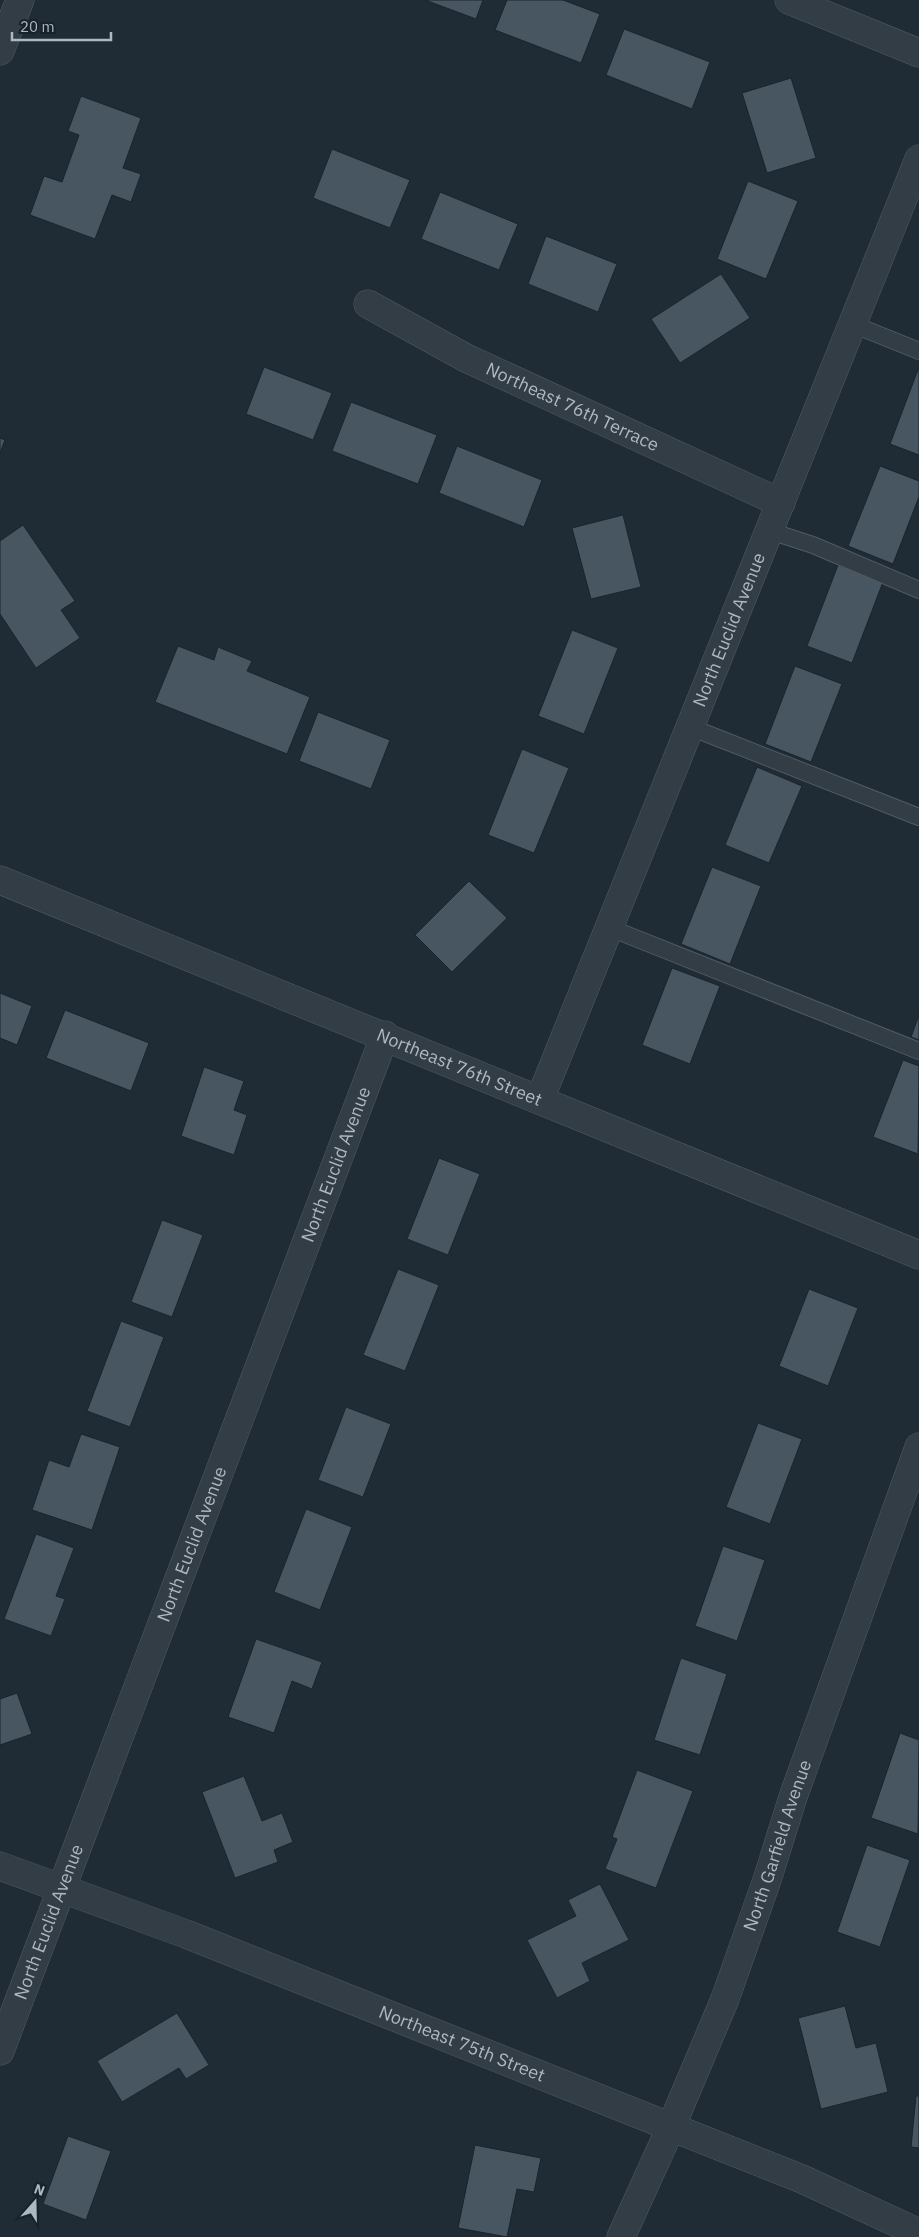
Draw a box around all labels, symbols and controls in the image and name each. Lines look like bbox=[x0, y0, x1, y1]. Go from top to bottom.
scale bar bbox=[12, 10, 111, 42]
text: 20 m bbox=[20, 17, 55, 36]
street label: Northeast 76th Terrace bbox=[482, 357, 663, 456]
street label: North Euclid Avenue bbox=[687, 549, 770, 710]
street label: Northeast 76th Street bbox=[373, 1023, 546, 1111]
street label: North Euclid Avenue bbox=[296, 1083, 375, 1245]
street label: North Euclid Avenue bbox=[152, 1463, 232, 1625]
street label: North Garfield Avenue bbox=[738, 1757, 816, 1934]
street label: North Euclid Avenue bbox=[9, 1841, 88, 2003]
street label: Northeast 75th Street bbox=[376, 2000, 548, 2087]
north arrow bbox=[10, 2177, 60, 2227]
text: N bbox=[32, 2180, 47, 2200]

